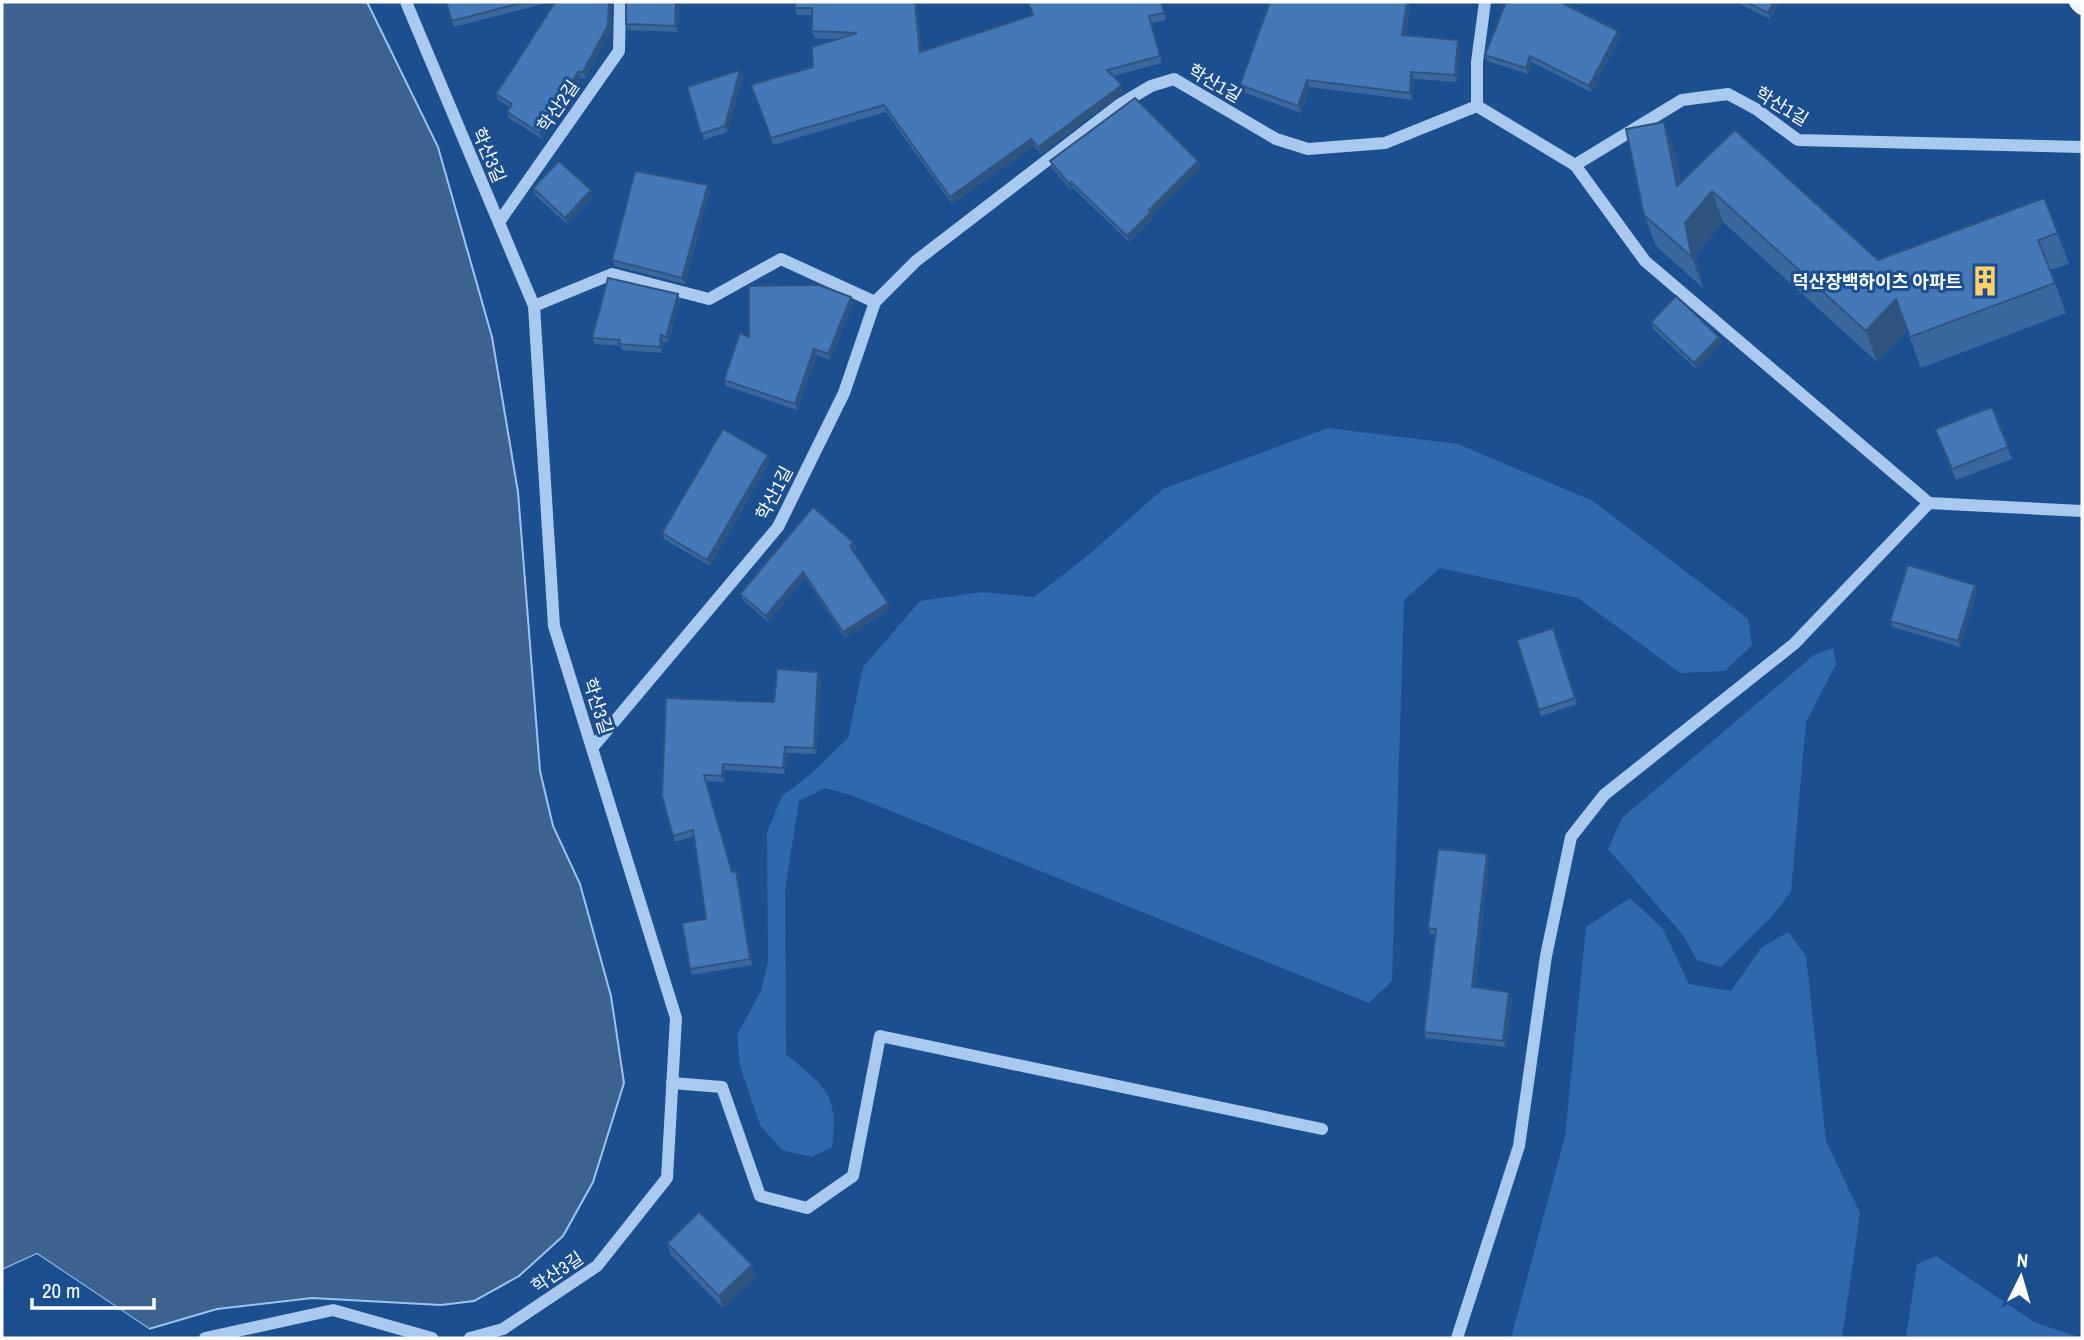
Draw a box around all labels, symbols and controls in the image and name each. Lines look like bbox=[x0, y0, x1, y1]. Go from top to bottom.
street label: 학산1길 bbox=[1184, 58, 1246, 108]
street label: 학산2길 bbox=[531, 75, 585, 137]
street label: 학산1길 bbox=[1751, 80, 1813, 132]
street label: 학산3길 bbox=[466, 123, 512, 187]
building icon: 덕산장백하이츠 아파트 bbox=[1968, 264, 2002, 298]
place label: 덕산장백하이츠 아파트 bbox=[1792, 269, 1962, 294]
street label: 학산1길 bbox=[749, 462, 799, 524]
street label: 학산3길 bbox=[577, 675, 619, 737]
north arrow bbox=[1986, 1242, 2056, 1312]
street label: 학산3길 bbox=[526, 1245, 588, 1299]
text: N bbox=[2016, 1247, 2029, 1274]
scale bar bbox=[32, 1266, 154, 1310]
text: 20 m bbox=[42, 1276, 80, 1305]

